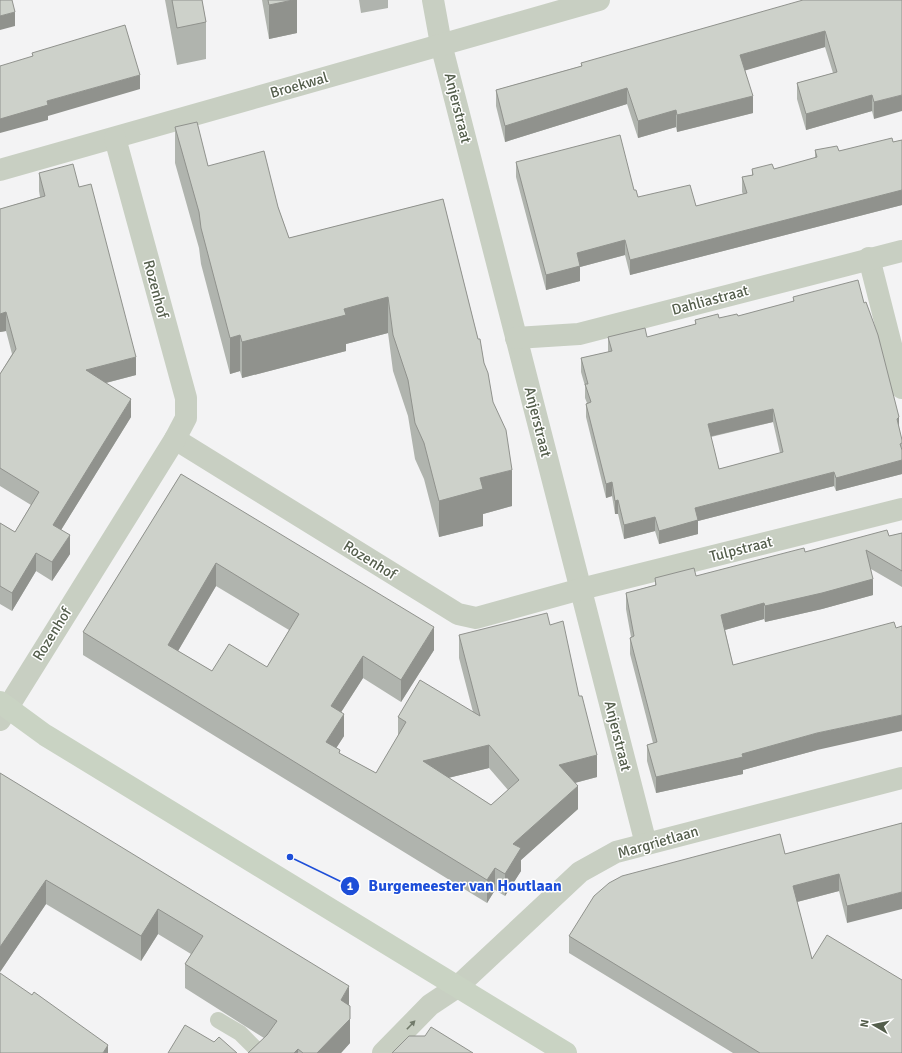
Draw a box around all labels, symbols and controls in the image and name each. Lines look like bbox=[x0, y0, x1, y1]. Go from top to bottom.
street label: Broekwal bbox=[268, 68, 330, 102]
street label: Anjerstraat bbox=[441, 71, 475, 145]
street label: Rozenhof bbox=[140, 258, 173, 321]
street label: Dahliastraat bbox=[670, 281, 750, 319]
street label: Anjerstraat bbox=[521, 385, 555, 459]
street label: Tulpstraat bbox=[708, 532, 774, 566]
street label: Rozenhof bbox=[340, 537, 401, 584]
street label: Rozenhof bbox=[29, 603, 76, 664]
street label: Anjerstraat bbox=[601, 699, 635, 773]
street label: Margrietlaan bbox=[615, 822, 701, 862]
callout: Burgemeester van Houtlaan bbox=[340, 872, 569, 900]
text: Burgemeester van Houtlaan bbox=[368, 876, 562, 896]
text: 1 bbox=[347, 879, 354, 894]
north arrow bbox=[854, 1005, 894, 1045]
text: N bbox=[858, 1019, 872, 1028]
one-way arrow bbox=[406, 1020, 416, 1030]

